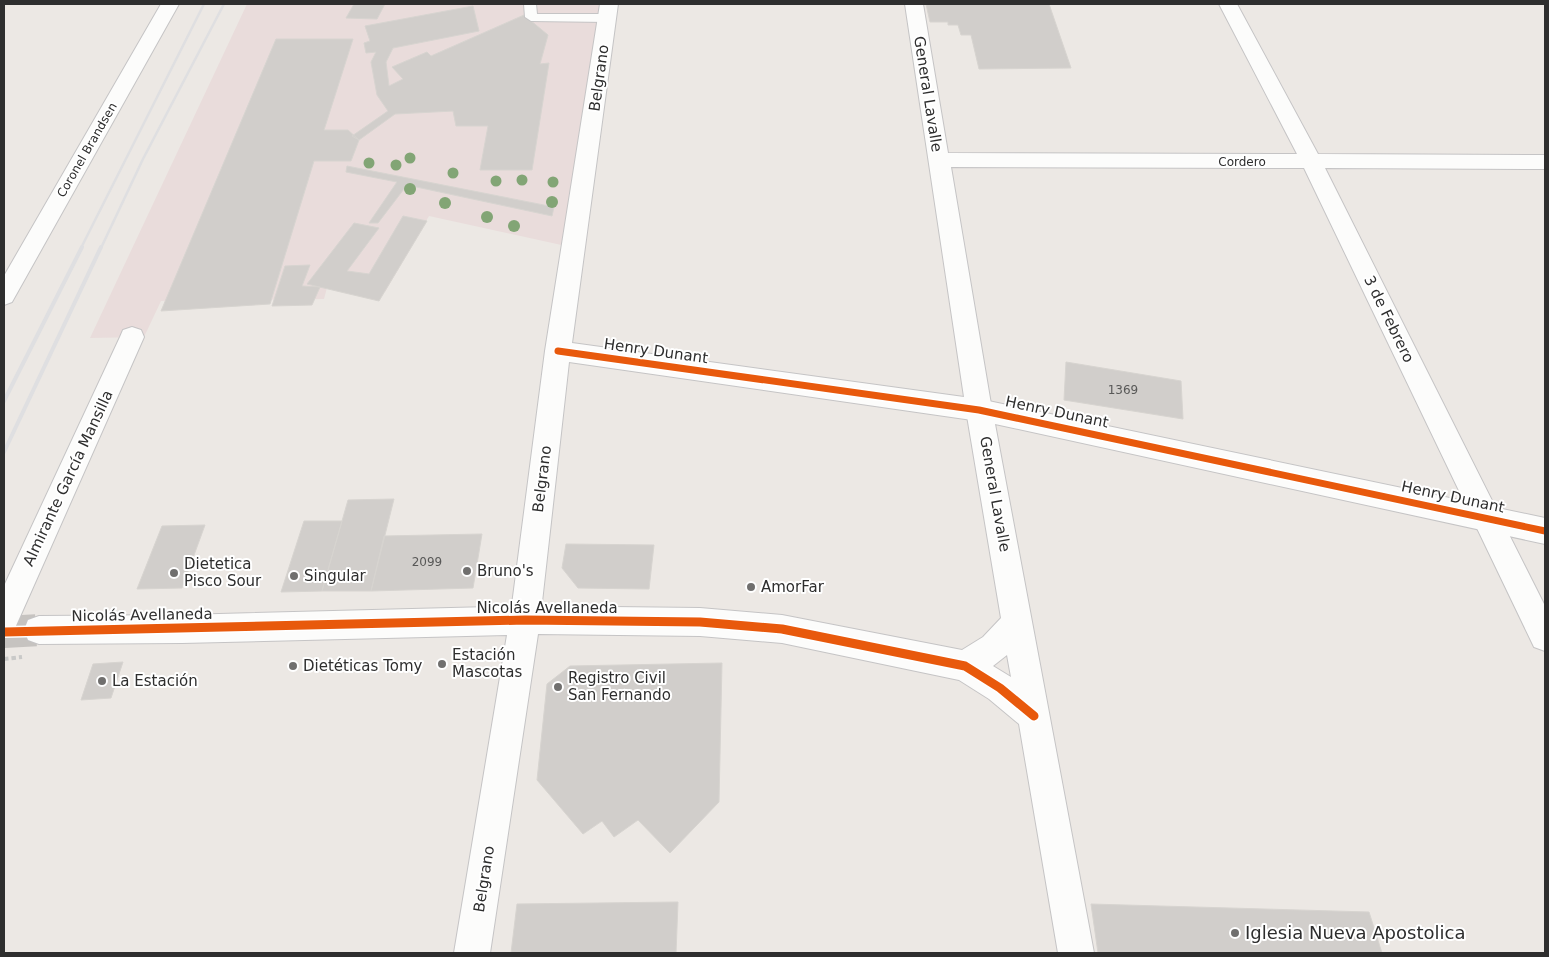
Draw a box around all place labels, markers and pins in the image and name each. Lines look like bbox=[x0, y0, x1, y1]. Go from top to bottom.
place label: Dietetica Pisco Sour bbox=[184, 555, 262, 590]
place label: Bruno's bbox=[477, 562, 534, 580]
marker: Bruno's bbox=[461, 565, 473, 577]
marker: Dietetica Pisco Sour bbox=[168, 567, 180, 579]
place label: Singular bbox=[304, 567, 367, 585]
marker: Singular bbox=[288, 570, 300, 582]
place label: AmorFar bbox=[761, 578, 825, 596]
marker: AmorFar bbox=[745, 581, 757, 593]
place label: Estación Mascotas bbox=[452, 646, 522, 681]
place label: Dietéticas Tomy bbox=[303, 657, 423, 675]
marker: Estación Mascotas bbox=[436, 658, 448, 670]
marker: Dietéticas Tomy bbox=[287, 660, 299, 672]
place label: Registro Civil San Fernando bbox=[568, 669, 671, 704]
place label: La Estación bbox=[112, 672, 198, 690]
marker: La Estación bbox=[96, 675, 108, 687]
marker: Registro Civil San Fernando bbox=[552, 681, 564, 693]
place label: Iglesia Nueva Apostolica bbox=[1245, 922, 1465, 943]
marker: Iglesia Nueva Apostolica bbox=[1229, 927, 1241, 939]

